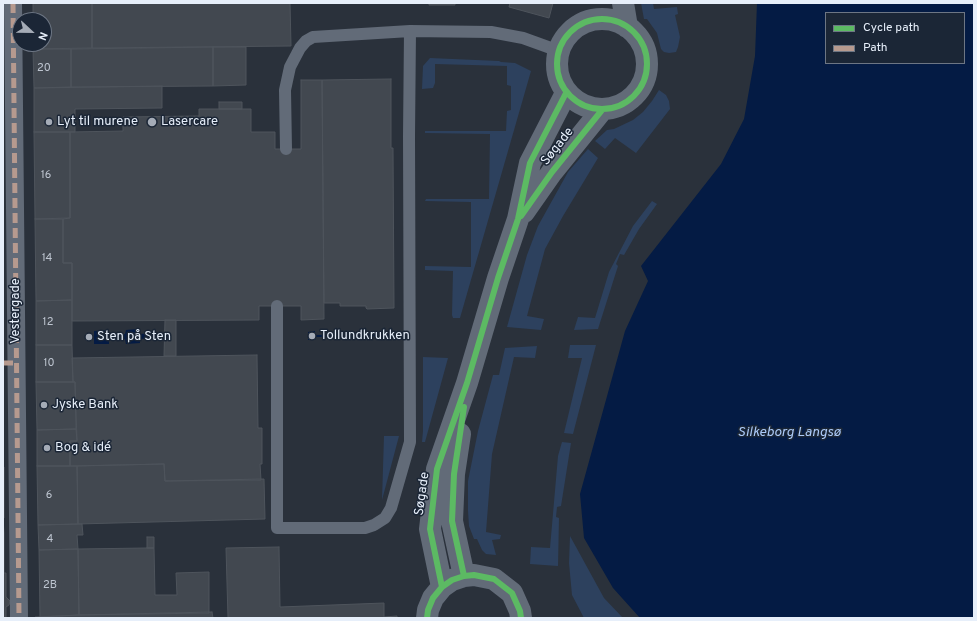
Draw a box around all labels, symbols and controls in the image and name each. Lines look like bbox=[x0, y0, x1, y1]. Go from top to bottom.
north arrow bbox=[12, 12, 52, 52]
legend bbox=[825, 12, 965, 64]
text: Cycle path bbox=[863, 20, 920, 36]
text: N bbox=[34, 30, 50, 42]
text: Path bbox=[863, 40, 888, 56]
house number: 20 bbox=[37, 62, 51, 76]
place label: Lyt til murene bbox=[57, 114, 138, 130]
place label: Lasercare bbox=[161, 114, 218, 130]
marker: Lasercare bbox=[146, 116, 158, 128]
marker: Lyt til murene bbox=[44, 117, 54, 127]
street label: Søgade bbox=[538, 125, 578, 169]
house number: 16 bbox=[41, 169, 51, 183]
house number: 14 bbox=[42, 252, 52, 266]
street label: Vestergade bbox=[8, 278, 24, 344]
house number: 12 bbox=[43, 316, 53, 330]
place label: Tollundkrukken bbox=[320, 328, 410, 344]
place label: Sten på Sten bbox=[97, 329, 171, 345]
marker: Tollundkrukken bbox=[307, 331, 317, 341]
marker: Sten på Sten bbox=[84, 332, 94, 342]
house number: 10 bbox=[43, 357, 55, 371]
place label: Jyske Bank bbox=[52, 397, 118, 413]
marker: Jyske Bank bbox=[39, 400, 49, 410]
water label: Silkeborg Langsø bbox=[737, 425, 841, 441]
place label: Bog & idé bbox=[55, 440, 111, 456]
marker: Bog & idé bbox=[42, 443, 52, 453]
street label: Søgade bbox=[412, 471, 434, 517]
house number: 6 bbox=[46, 489, 52, 503]
house number: 4 bbox=[47, 533, 53, 547]
house number: 2B bbox=[43, 579, 57, 593]

